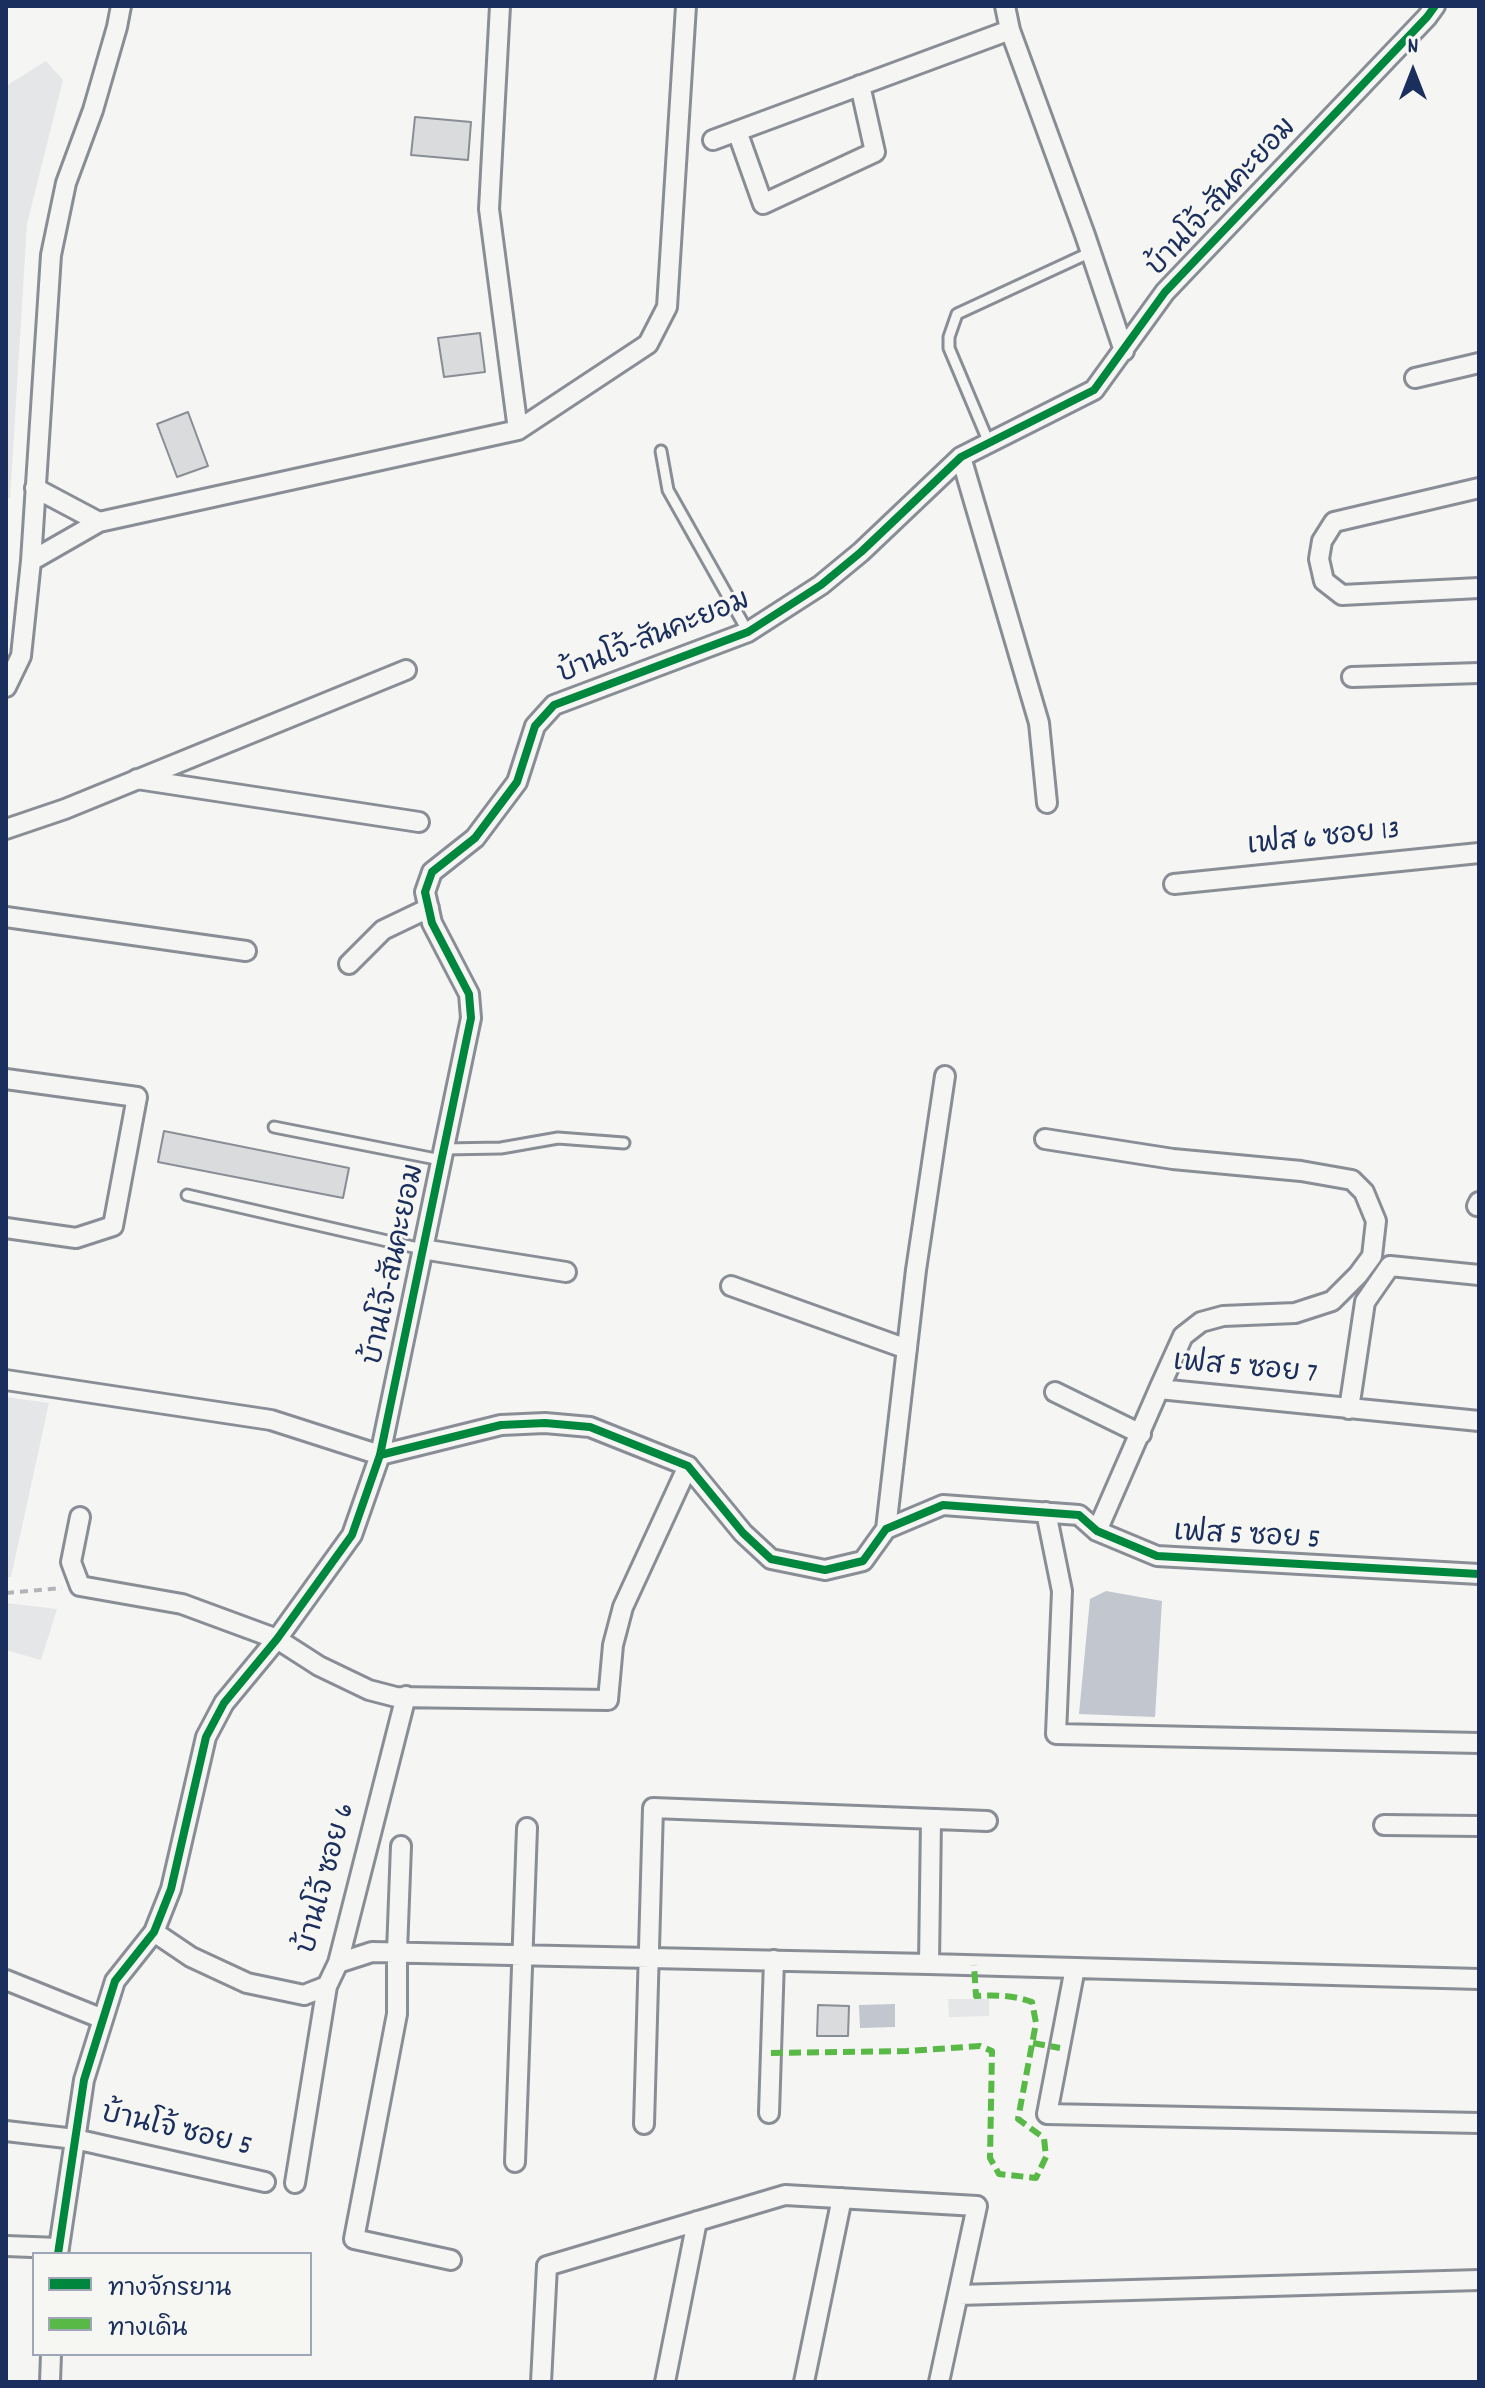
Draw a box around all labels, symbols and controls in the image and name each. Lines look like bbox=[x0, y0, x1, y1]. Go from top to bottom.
north arrow bbox=[1373, 32, 1453, 112]
text: N bbox=[1408, 32, 1418, 63]
street label: บ้านโจ้-สันคะยอม bbox=[1142, 113, 1306, 285]
street label: บ้านโจ้-สันคะยอม bbox=[554, 586, 756, 694]
street label: เฟส 6 ซอย 13 bbox=[1246, 816, 1402, 866]
street label: บ้านโจ้-สันคะยอม bbox=[359, 1162, 435, 1368]
street label: เฟส 5 ซอย 7 bbox=[1172, 1348, 1318, 1394]
street label: เฟส 5 ซอย 5 bbox=[1173, 1518, 1321, 1560]
street label: บ้านโจ้ ซอย 6 bbox=[293, 1800, 365, 1958]
street label: บ้านโจ้ ซอย 5 bbox=[98, 2099, 254, 2167]
legend bbox=[32, 2252, 312, 2356]
text: ทางจักรยาน bbox=[108, 2273, 231, 2307]
text: ทางเดิน bbox=[108, 2313, 188, 2347]

